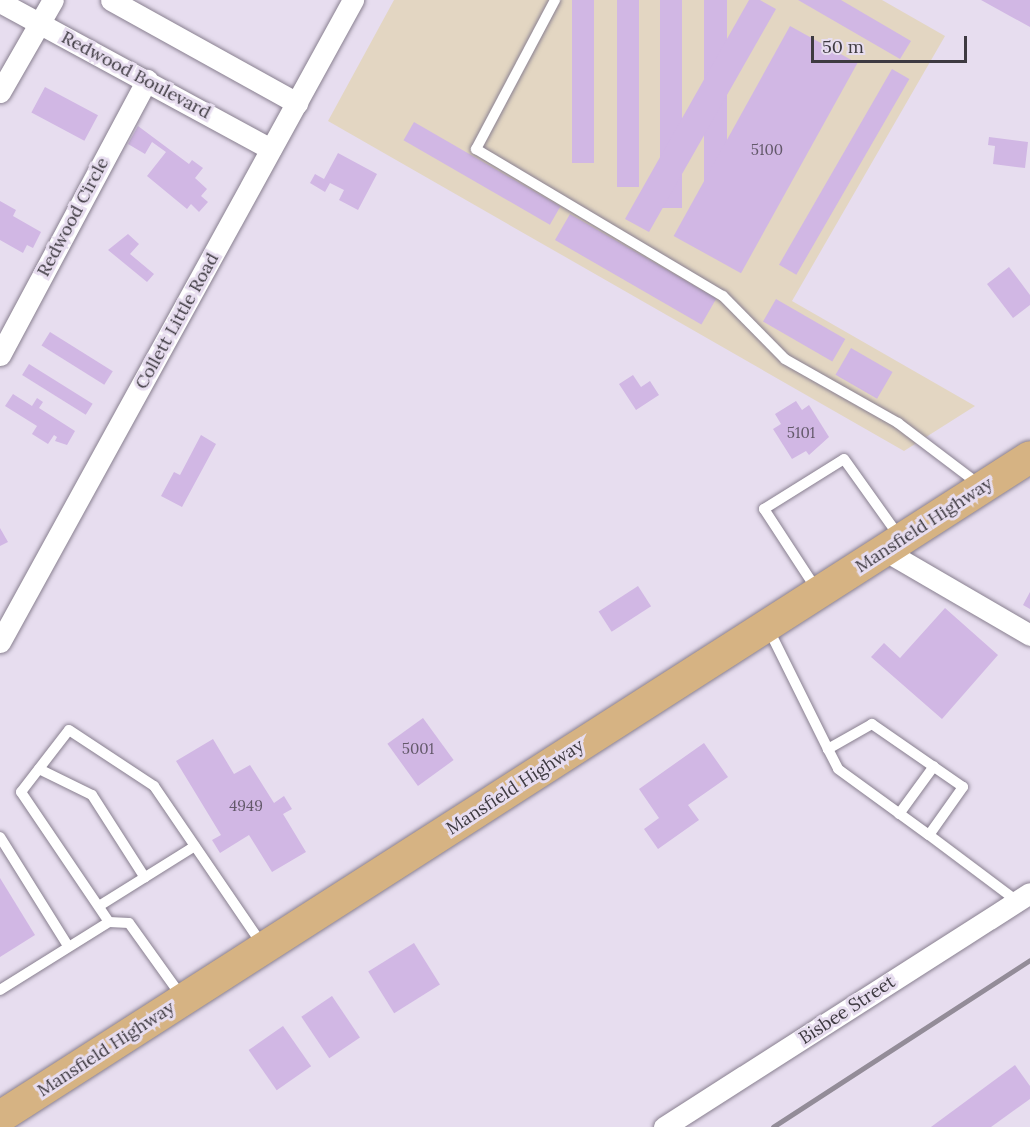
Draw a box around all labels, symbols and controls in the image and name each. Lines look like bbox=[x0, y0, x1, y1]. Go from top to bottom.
scale bar bbox=[814, 24, 970, 62]
street label: Redwood Boulevard bbox=[58, 27, 214, 123]
text: 50 m bbox=[822, 35, 864, 58]
house number: 5100 bbox=[751, 141, 783, 159]
street label: Redwood Circle bbox=[33, 154, 113, 280]
street label: Collett Little Road bbox=[131, 249, 223, 393]
house number: 5101 bbox=[787, 424, 815, 442]
street label: Mansfield Highway bbox=[851, 473, 997, 577]
street label: Mansfield Highway bbox=[442, 735, 588, 839]
house number: 5001 bbox=[402, 740, 434, 758]
house number: 4949 bbox=[229, 797, 263, 815]
street label: Bisbee Street bbox=[795, 971, 899, 1049]
street label: Mansfield Highway bbox=[33, 997, 179, 1101]

